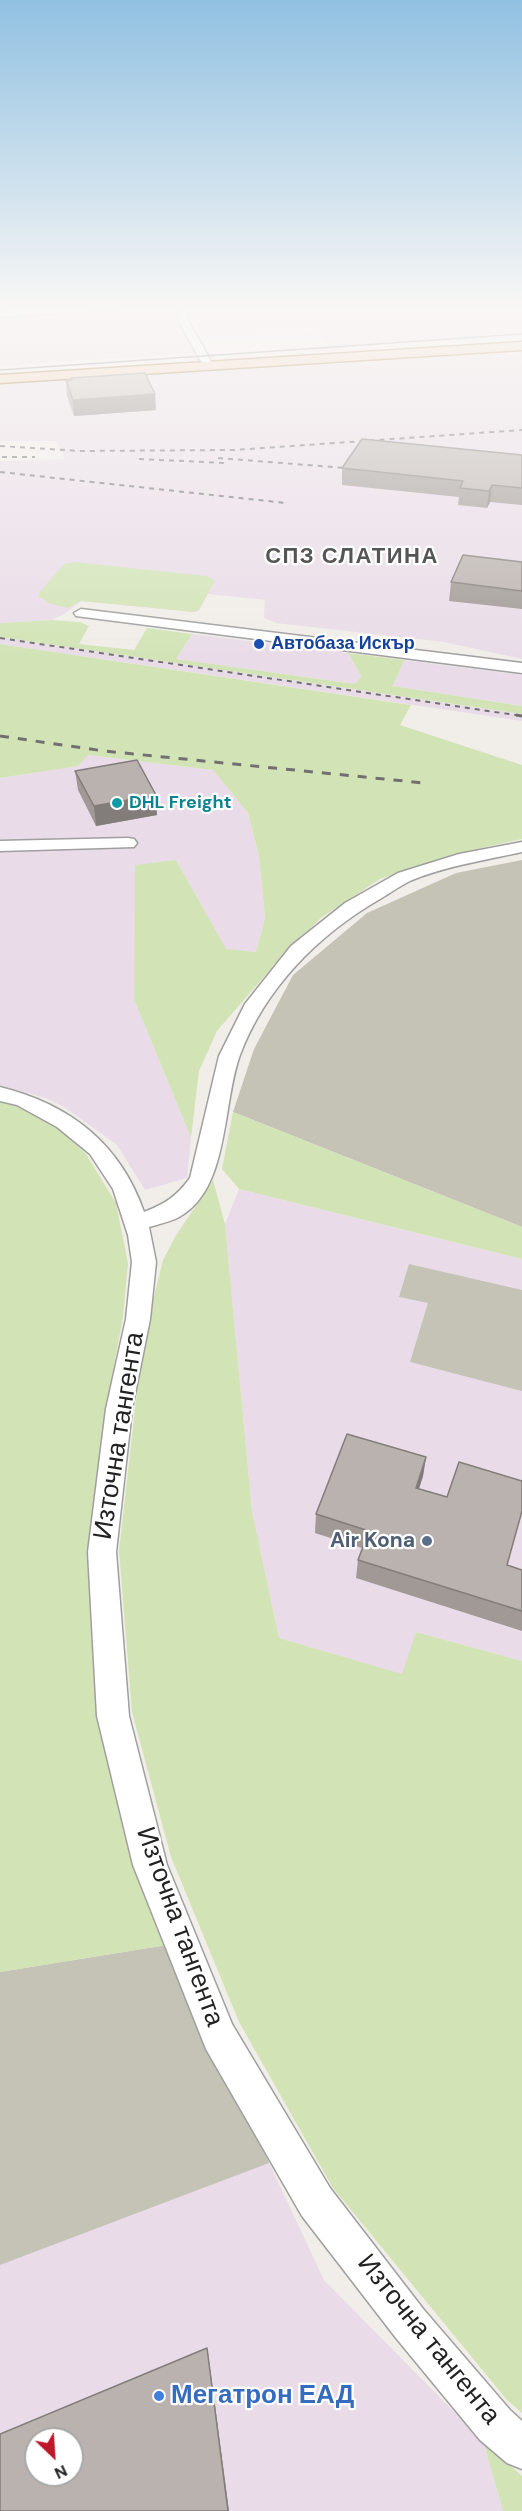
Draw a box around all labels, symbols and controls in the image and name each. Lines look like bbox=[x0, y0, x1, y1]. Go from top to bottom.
district label: СПЗ СЛАТИНА bbox=[265, 544, 439, 570]
place label: Автобаза Искър bbox=[271, 633, 415, 655]
marker: Автобаза Искър bbox=[252, 637, 266, 651]
place label: DHL Freight bbox=[129, 792, 231, 814]
marker: DHL Freight bbox=[110, 796, 124, 810]
street label: Източна тангента bbox=[88, 1330, 152, 1542]
place label: Air Kona bbox=[330, 1528, 415, 1554]
marker: Air Kona bbox=[420, 1534, 434, 1548]
street label: Източна тангента bbox=[128, 1823, 230, 2031]
street label: Източна тангента bbox=[350, 2249, 506, 2431]
place label: Мегатрон ЕАД bbox=[171, 2380, 354, 2412]
marker: Мегатрон ЕАД bbox=[152, 2389, 166, 2403]
north arrow bbox=[24, 2427, 84, 2487]
text: N bbox=[51, 2460, 71, 2484]

